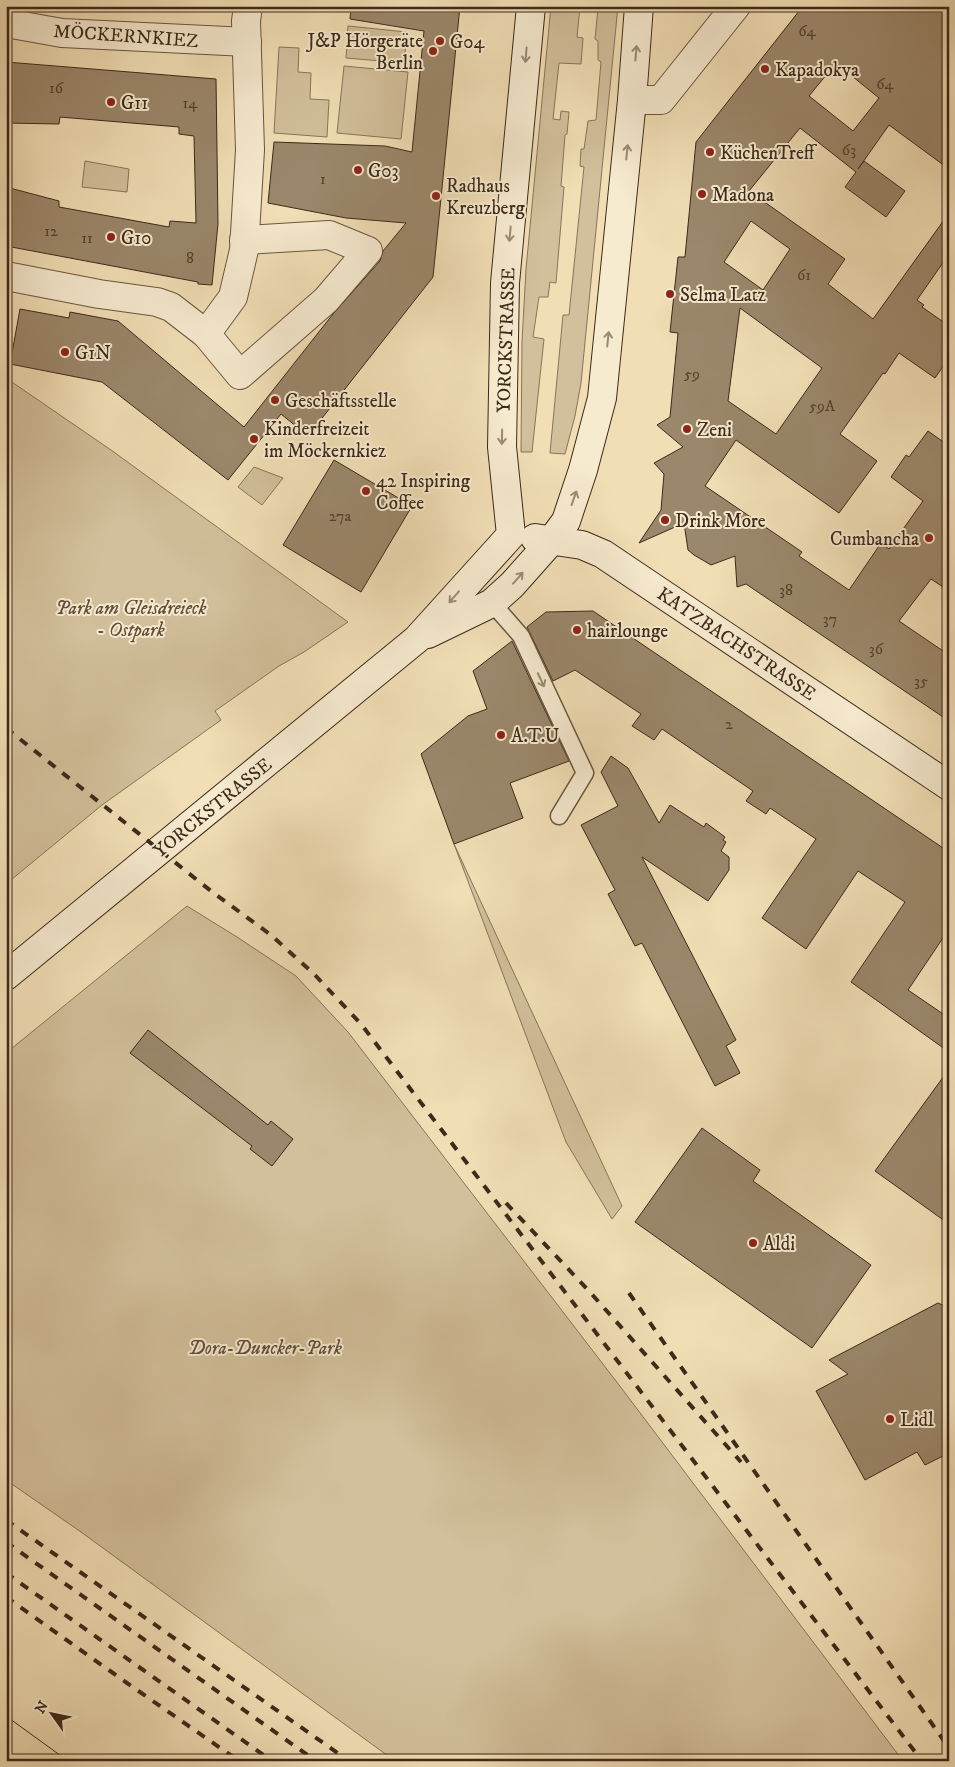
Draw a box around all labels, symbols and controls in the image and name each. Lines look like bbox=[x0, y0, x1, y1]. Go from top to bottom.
street label: MÖCKERNKIEZ bbox=[53, 19, 199, 53]
house number: 64 bbox=[798, 21, 817, 41]
place label: J&P Hörgeräte Berlin bbox=[306, 30, 423, 75]
place label: G04 bbox=[450, 31, 485, 54]
marker: G04 bbox=[434, 35, 446, 47]
marker: J&P Hörgeräte Berlin bbox=[427, 45, 439, 57]
one-way arrow bbox=[631, 45, 640, 61]
one-way arrow bbox=[522, 47, 531, 63]
place label: Kapadokya bbox=[775, 59, 859, 82]
marker: Kapadokya bbox=[759, 63, 771, 75]
house number: 64 bbox=[876, 74, 895, 94]
house number: 16 bbox=[49, 78, 64, 98]
place label: G11 bbox=[121, 92, 148, 115]
house number: 14 bbox=[182, 93, 198, 113]
marker: G11 bbox=[105, 96, 117, 108]
house number: 63 bbox=[842, 140, 856, 160]
place label: KüchenTreff bbox=[720, 142, 818, 165]
one-way arrow bbox=[622, 144, 632, 160]
marker: KüchenTreff bbox=[704, 146, 716, 158]
place label: G03 bbox=[368, 160, 399, 183]
marker: G03 bbox=[352, 164, 364, 176]
house number: 1 bbox=[320, 169, 326, 189]
place label: Radhaus Kreuzberg bbox=[446, 175, 526, 220]
place label: Madona bbox=[712, 184, 774, 207]
marker: Madona bbox=[696, 188, 708, 200]
marker: Radhaus Kreuzberg bbox=[430, 190, 442, 202]
house number: 12 bbox=[44, 221, 58, 241]
one-way arrow bbox=[505, 226, 515, 242]
place label: G10 bbox=[121, 227, 151, 250]
house number: 11 bbox=[81, 228, 93, 248]
marker: G10 bbox=[105, 231, 117, 243]
house number: 8 bbox=[186, 248, 194, 268]
house number: 61 bbox=[797, 265, 811, 285]
street label: YORCKSTRASSE bbox=[492, 267, 521, 413]
place label: Selma Latz bbox=[680, 284, 766, 307]
marker: Selma Latz bbox=[664, 288, 676, 300]
one-way arrow bbox=[603, 332, 613, 348]
place label: G1N bbox=[75, 342, 111, 365]
marker: G1N bbox=[59, 346, 71, 358]
house number: 59 bbox=[684, 364, 700, 384]
place label: Geschäftsstelle bbox=[285, 390, 397, 413]
marker: Geschäftsstelle bbox=[269, 394, 281, 406]
house number: 59A bbox=[809, 396, 836, 416]
place label: Kinderfreizeit im Möckernkiez bbox=[264, 418, 386, 463]
place label: Zeni bbox=[697, 419, 732, 442]
marker: Zeni bbox=[681, 423, 693, 435]
one-way arrow bbox=[497, 428, 507, 444]
marker: Kinderfreizeit im Möckernkiez bbox=[248, 433, 260, 445]
place label: 42 Inspiring Coffee bbox=[376, 470, 471, 515]
marker: 42 Inspiring Coffee bbox=[360, 485, 372, 497]
one-way arrow bbox=[569, 490, 579, 506]
house number: 27a bbox=[329, 506, 352, 526]
place label: Drink More bbox=[675, 510, 766, 533]
marker: Drink More bbox=[659, 514, 671, 526]
place label: Cumbancha bbox=[830, 528, 919, 551]
marker: Cumbancha bbox=[923, 532, 935, 544]
one-way arrow bbox=[512, 572, 524, 585]
house number: 38 bbox=[779, 580, 793, 600]
street label: KATZBACHSTRASSE bbox=[652, 583, 820, 706]
one-way arrow bbox=[449, 590, 460, 603]
park label: Park am Gleisdreieck - Ostpark bbox=[55, 597, 207, 643]
house number: 37 bbox=[823, 609, 837, 629]
place label: hairlounge bbox=[587, 620, 668, 643]
marker: hairlounge bbox=[571, 624, 583, 636]
house number: 36 bbox=[869, 639, 884, 659]
house number: 35 bbox=[914, 671, 928, 691]
one-way arrow bbox=[537, 672, 547, 687]
house number: 2 bbox=[725, 714, 733, 734]
place label: A.T.U bbox=[511, 725, 560, 748]
marker: A.T.U bbox=[495, 729, 507, 741]
street label: YORCKSTRASSE bbox=[149, 753, 277, 863]
place label: Aldi bbox=[763, 1233, 795, 1256]
marker: Aldi bbox=[747, 1237, 759, 1249]
park label: Dora-Duncker-Park bbox=[188, 1337, 342, 1360]
place label: Lidl bbox=[900, 1409, 934, 1432]
marker: Lidl bbox=[884, 1413, 896, 1425]
north arrow bbox=[28, 1690, 78, 1740]
text: N bbox=[31, 1697, 53, 1717]

